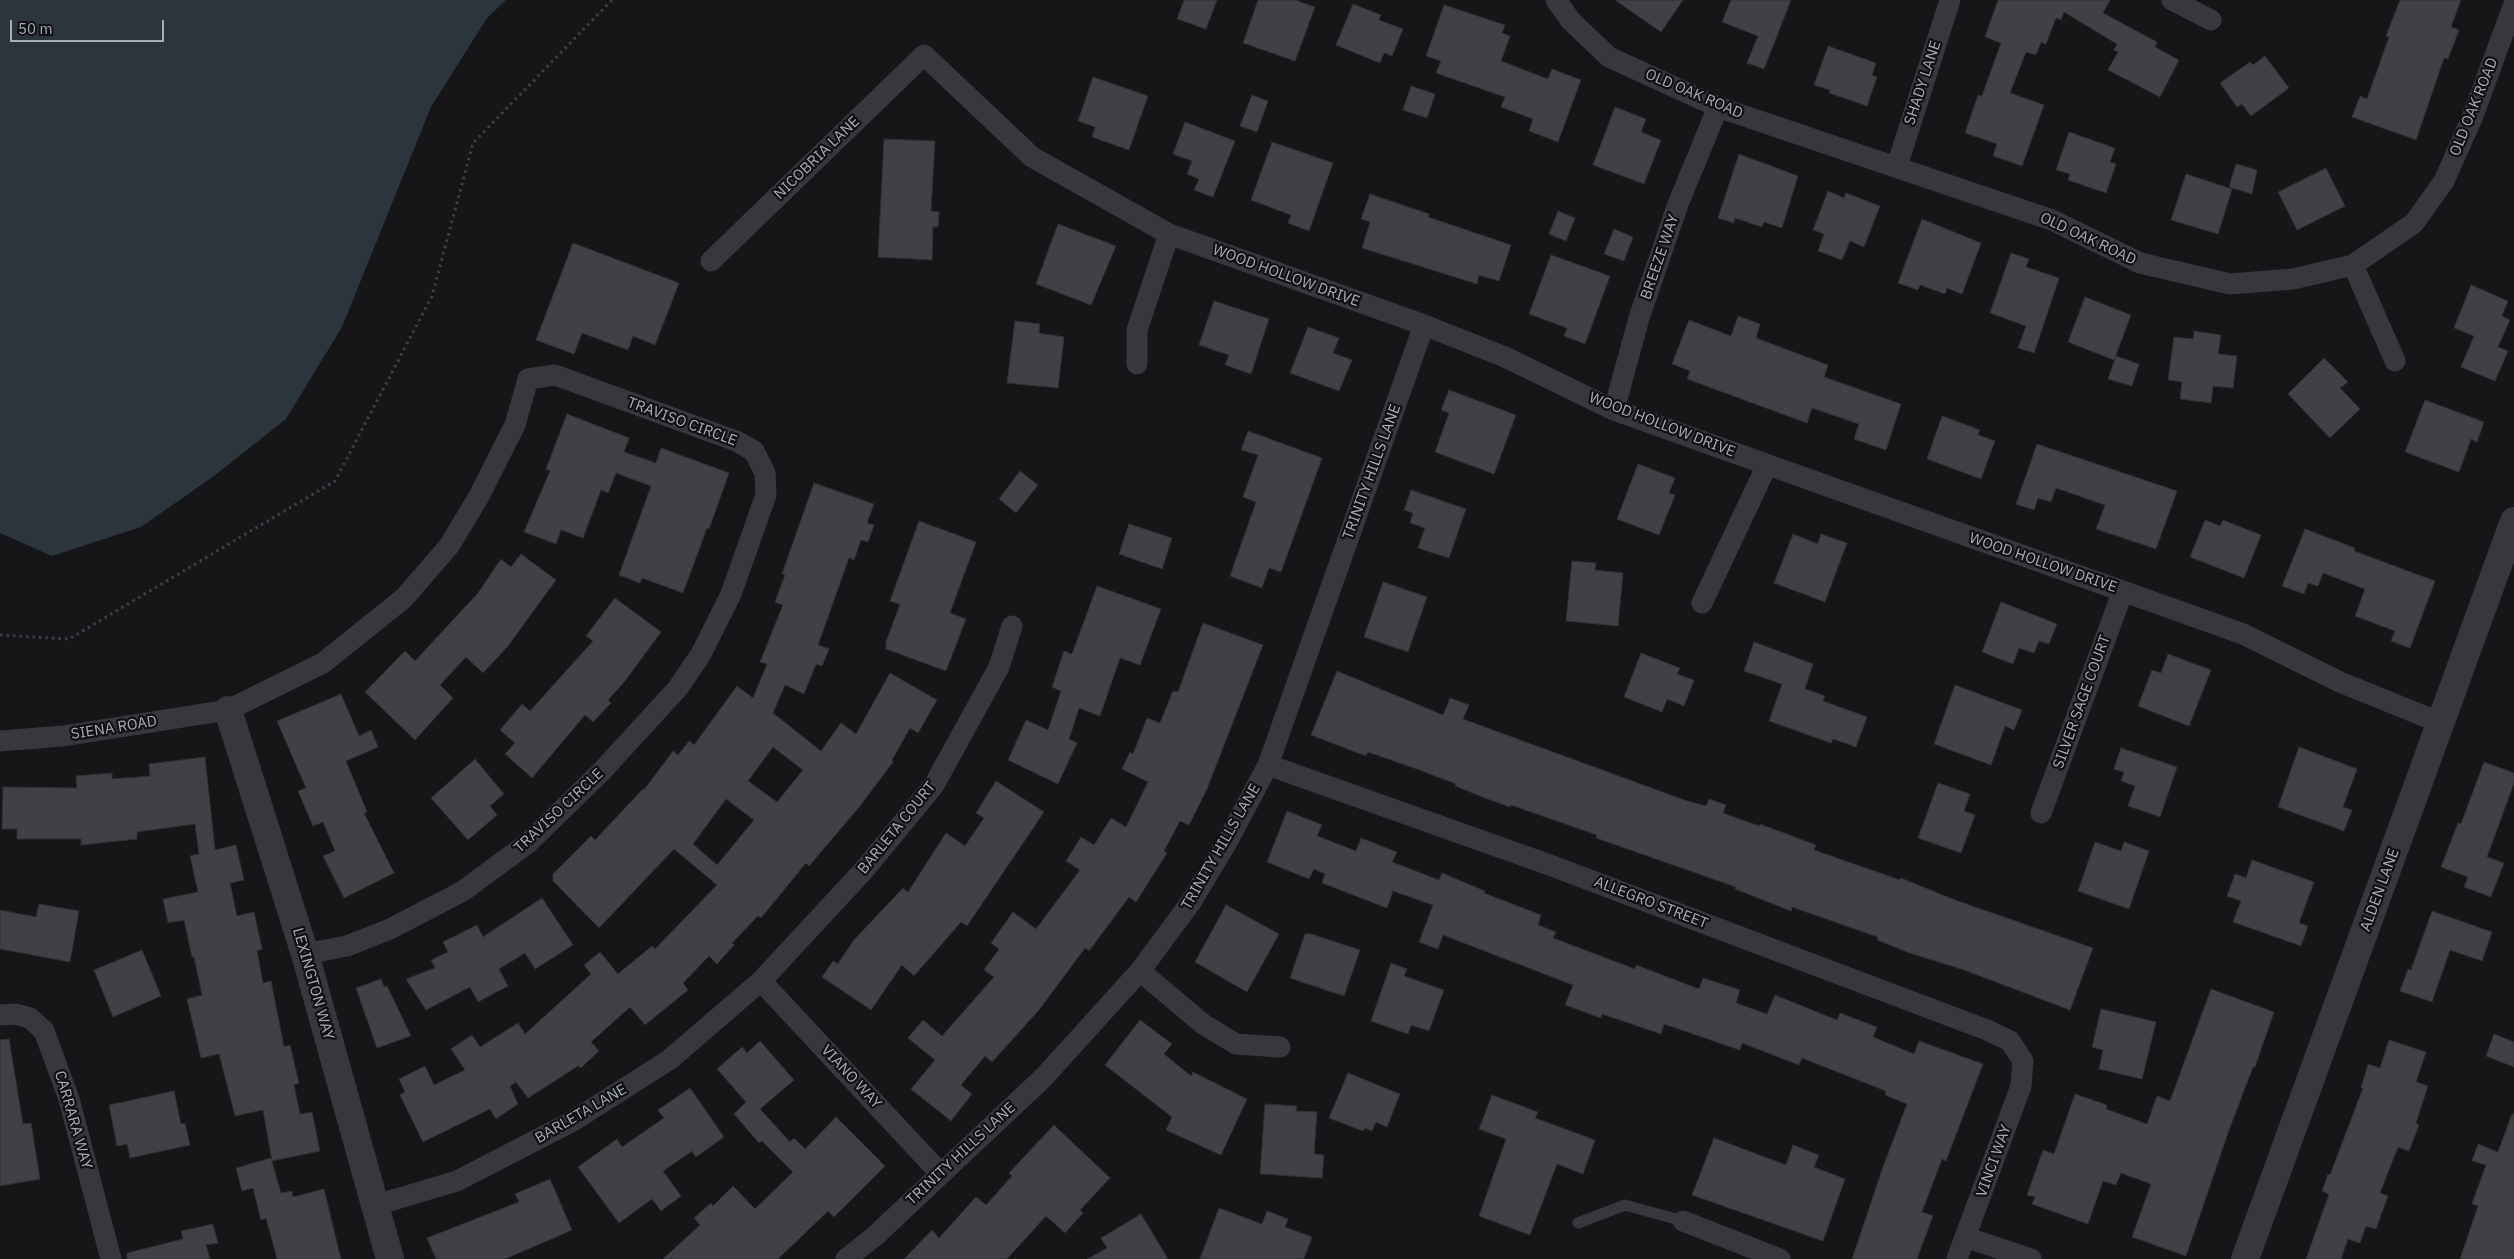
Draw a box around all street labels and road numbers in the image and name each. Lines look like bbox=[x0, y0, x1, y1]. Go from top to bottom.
street label: SHADY LANE bbox=[1901, 38, 1945, 128]
street label: OLD OAK ROAD bbox=[2446, 55, 2502, 159]
street label: OLD OAK ROAD bbox=[1642, 65, 1746, 123]
street label: NICOBRIA LANE bbox=[771, 113, 863, 203]
street label: OLD OAK ROAD bbox=[2037, 209, 2139, 269]
street label: BREEZE WAY bbox=[1637, 212, 1683, 302]
street label: WOOD HOLLOW DRIVE bbox=[1210, 241, 1362, 311]
street label: WOOD HOLLOW DRIVE bbox=[1586, 389, 1738, 461]
street label: TRAVISO CIRCLE bbox=[625, 394, 739, 450]
street label: TRINITY HILLS LANE bbox=[1339, 402, 1405, 542]
street label: WOOD HOLLOW DRIVE bbox=[1967, 529, 2119, 597]
street label: SILVER SAGE COURT bbox=[2049, 633, 2115, 771]
street label: SIENA ROAD bbox=[70, 712, 158, 744]
street label: TRAVISO CIRCLE bbox=[511, 765, 607, 857]
street label: BARLETA COURT bbox=[854, 778, 940, 878]
street label: TRINITY HILLS LANE bbox=[1178, 781, 1264, 913]
street label: ALDEN LANE bbox=[2357, 846, 2403, 934]
street label: ALLEGRO STREET bbox=[1592, 873, 1710, 933]
street label: LEXINGTON WAY bbox=[288, 926, 338, 1042]
street label: VIANO WAY bbox=[817, 1041, 885, 1113]
street label: CARRARA WAY bbox=[50, 1069, 96, 1171]
street label: BARLETA LANE bbox=[532, 1081, 630, 1147]
street label: TRINITY HILLS LANE bbox=[903, 1099, 1019, 1209]
street label: VINCI WAY bbox=[1973, 1122, 2015, 1200]

